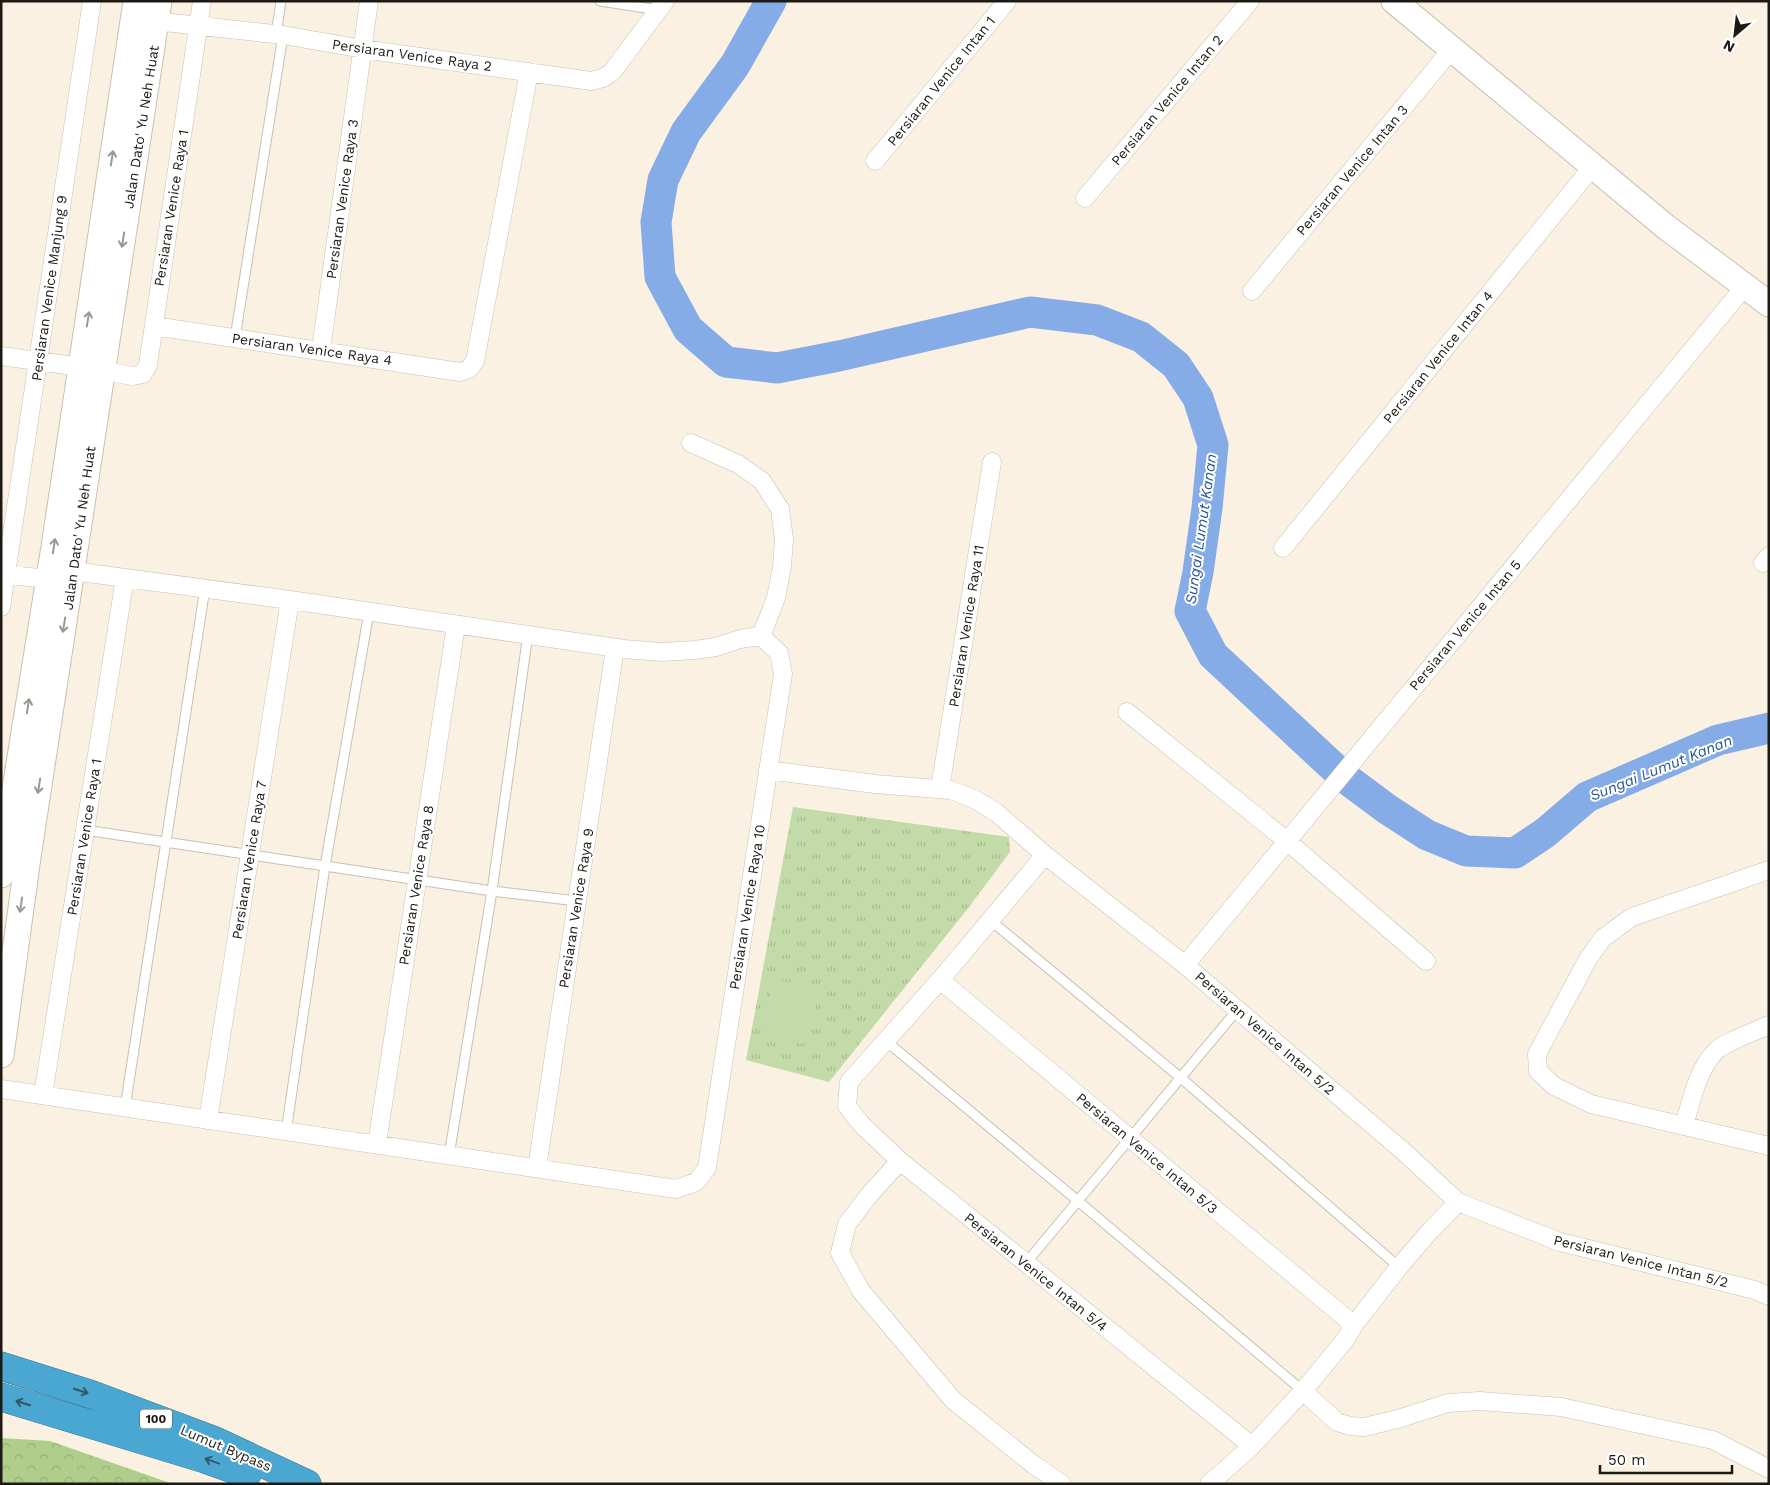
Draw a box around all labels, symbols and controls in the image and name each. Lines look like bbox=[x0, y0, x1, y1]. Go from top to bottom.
north arrow bbox=[1710, 10, 1760, 60]
street label: Persiaran Venice Intan 1 bbox=[884, 13, 998, 149]
street label: Persiaran Venice Intan 2 bbox=[1108, 32, 1226, 168]
street label: Persiaran Venice Raya 2 bbox=[331, 36, 493, 74]
text: N bbox=[1721, 37, 1737, 56]
street label: Jalan Dato' Yu Neh Huat bbox=[120, 44, 162, 210]
street label: Persiaran Venice Intan 3 bbox=[1293, 102, 1411, 238]
street label: Persiaran Venice Raya 3 bbox=[323, 118, 361, 280]
street label: Persiaran Venice Raya 1 bbox=[151, 129, 191, 287]
one-way arrow bbox=[108, 151, 118, 167]
street label: Persiaran Venice Manjung 9 bbox=[28, 194, 70, 382]
one-way arrow bbox=[118, 231, 128, 247]
street label: Persiaran Venice Intan 4 bbox=[1380, 288, 1496, 426]
one-way arrow bbox=[84, 311, 94, 327]
street label: Persiaran Venice Raya 4 bbox=[231, 330, 393, 368]
street label: Jalan Dato' Yu Neh Huat bbox=[60, 445, 98, 611]
water label: Sungai Lumut Kanan bbox=[1182, 453, 1220, 605]
one-way arrow bbox=[49, 538, 59, 554]
street label: Persiaran Venice Raya 11 bbox=[945, 544, 987, 708]
street label: Persiaran Venice Intan 5 bbox=[1406, 557, 1524, 693]
one-way arrow bbox=[59, 617, 69, 633]
one-way arrow bbox=[24, 699, 34, 715]
water label: Sungai Lumut Kanan bbox=[1587, 731, 1735, 805]
street label: Persiaran Venice Raya 1 bbox=[64, 758, 104, 916]
one-way arrow bbox=[34, 777, 44, 793]
street label: Persiaran Venice Raya 7 bbox=[229, 779, 269, 940]
street label: Persiaran Venice Raya 8 bbox=[395, 804, 437, 966]
street label: Persiaran Venice Raya 10 bbox=[726, 823, 768, 991]
street label: Persiaran Venice Raya 9 bbox=[555, 827, 597, 989]
one-way arrow bbox=[16, 897, 26, 913]
street label: Persiaran Venice Intan 5/2 bbox=[1192, 968, 1338, 1098]
street label: Persiaran Venice Intan 5/3 bbox=[1073, 1089, 1221, 1217]
street label: Persiaran Venice Intan 5/4 bbox=[961, 1209, 1111, 1335]
street label: Persiaran Venice Intan 5/2 bbox=[1552, 1232, 1730, 1290]
one-way arrow bbox=[73, 1387, 88, 1396]
one-way arrow bbox=[16, 1398, 32, 1408]
road number: 100 bbox=[140, 1410, 172, 1428]
street label: Lumut Bypass bbox=[178, 1422, 274, 1474]
scale bar bbox=[1600, 1442, 1732, 1474]
text: 50 m bbox=[1608, 1451, 1645, 1469]
one-way arrow bbox=[205, 1456, 220, 1465]

